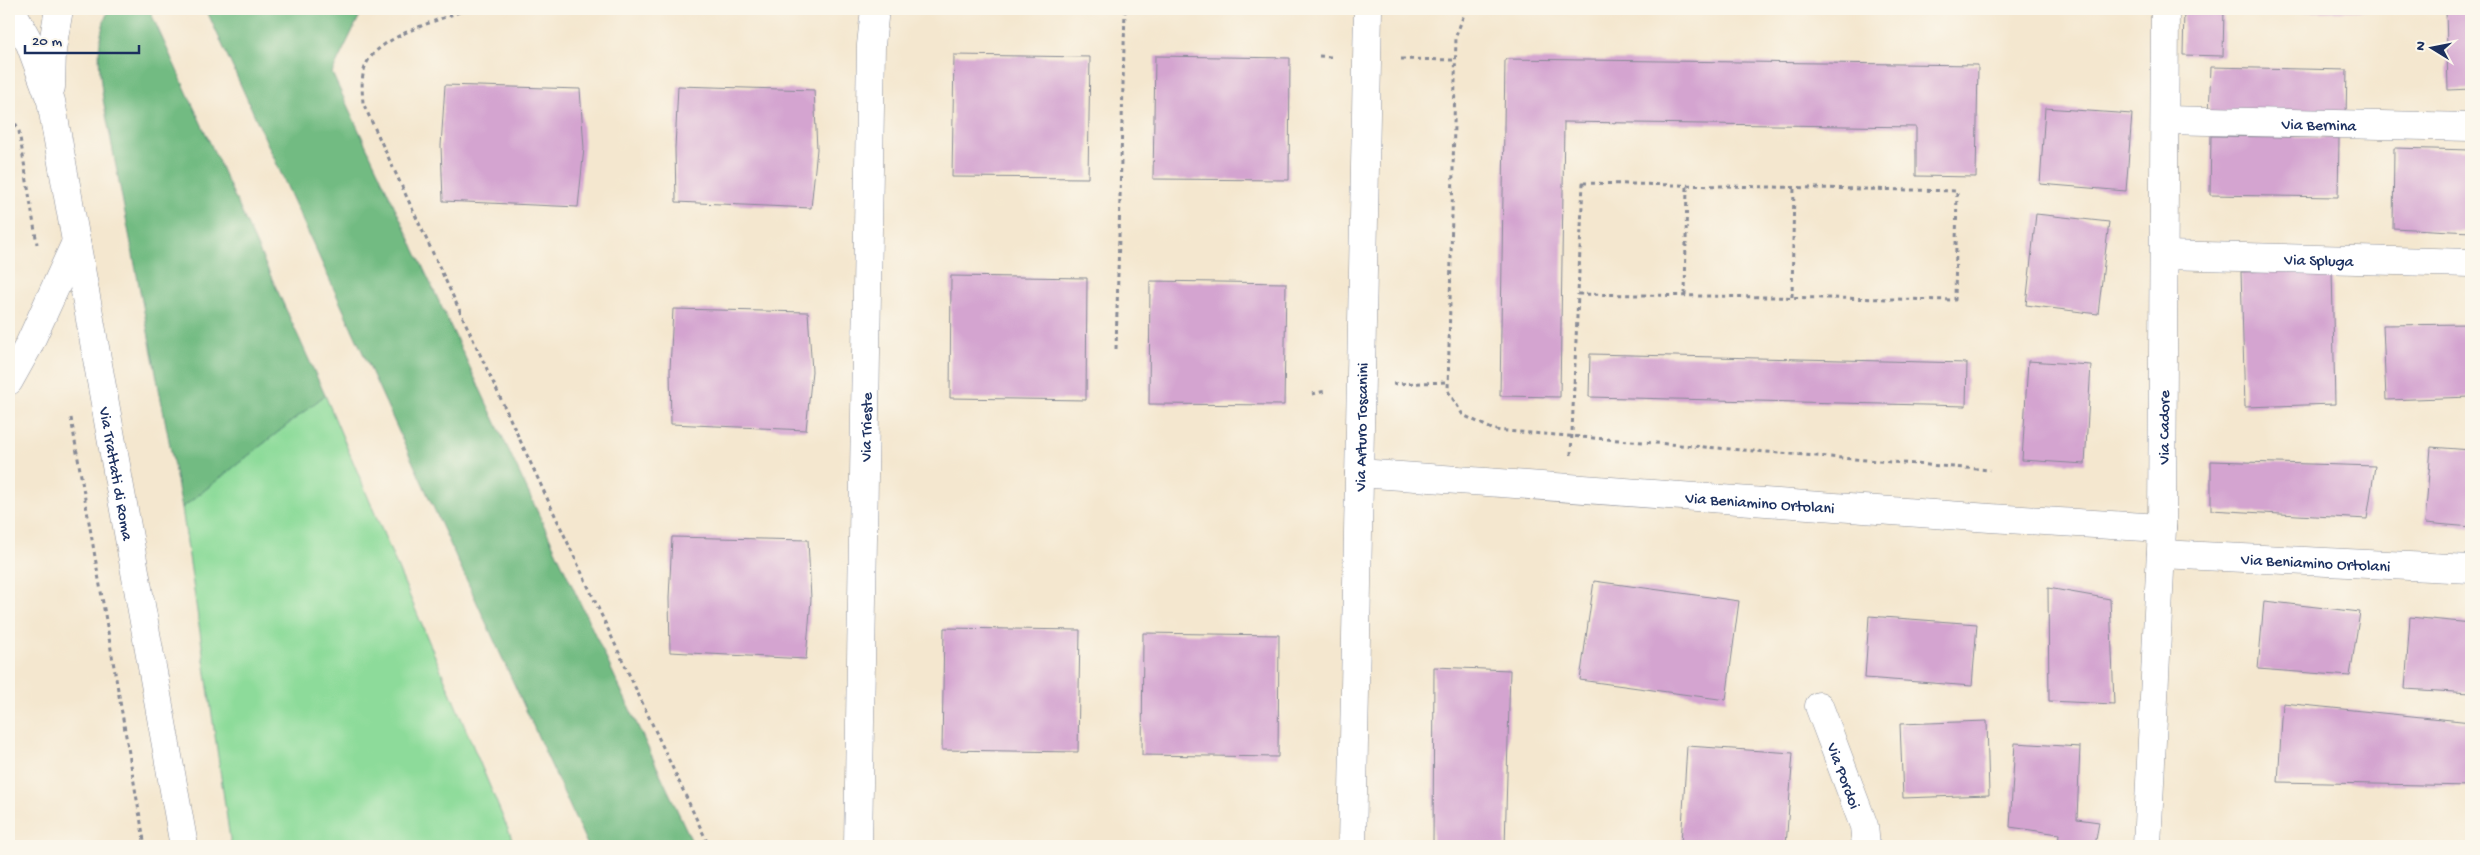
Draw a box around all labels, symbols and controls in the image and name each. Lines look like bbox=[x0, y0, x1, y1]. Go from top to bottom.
scale bar bbox=[25, 22, 139, 54]
north arrow bbox=[2408, 22, 2458, 72]
text: 20 m bbox=[32, 33, 62, 51]
text: N bbox=[2412, 40, 2431, 52]
street label: Via Bernina bbox=[2280, 117, 2358, 137]
street label: Via Spluga bbox=[2283, 252, 2355, 273]
street label: Via Arturo Toscanini bbox=[1353, 363, 1374, 493]
street label: Via Cadore bbox=[2156, 389, 2176, 466]
street label: Via Trieste bbox=[858, 392, 878, 463]
street label: Via Trattati di Roma bbox=[93, 405, 135, 543]
street label: Via Beniamino Ortolani bbox=[1683, 490, 1835, 520]
street label: Via Beniamino Ortolani bbox=[2239, 552, 2391, 578]
street label: Via Pordoi bbox=[1820, 740, 1863, 812]

